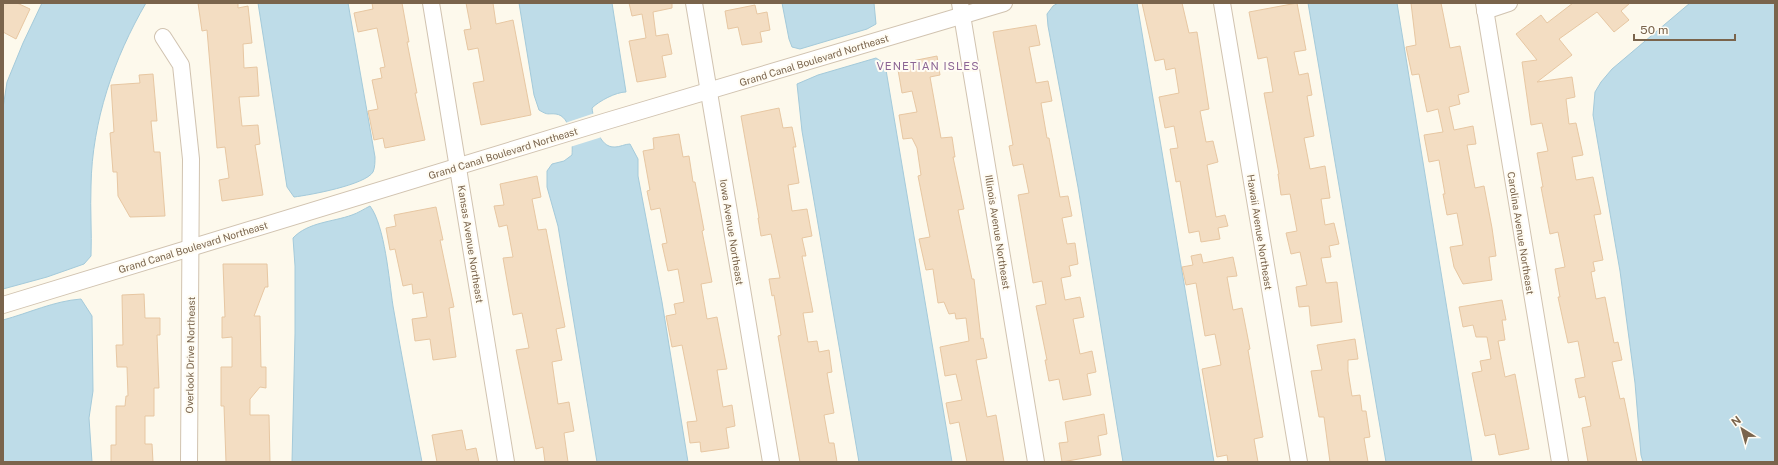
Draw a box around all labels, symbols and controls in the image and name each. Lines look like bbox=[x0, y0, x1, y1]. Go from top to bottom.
scale bar bbox=[1634, 16, 1735, 42]
text: 50 m bbox=[1640, 23, 1668, 37]
street label: Grand Canal Boulevard Northeast bbox=[738, 31, 890, 88]
district label: VENETIAN ISLES bbox=[876, 60, 980, 72]
street label: Grand Canal Boulevard Northeast bbox=[427, 124, 579, 181]
street label: Carolina Avenue Northeast bbox=[1505, 171, 1537, 295]
street label: Hawaii Avenue Northeast bbox=[1245, 173, 1275, 291]
street label: Illinois Avenue Northeast bbox=[983, 174, 1013, 290]
street label: Iowa Avenue Northeast bbox=[718, 178, 746, 286]
street label: Kansas Avenue Northeast bbox=[456, 184, 486, 304]
street label: Grand Canal Boulevard Northeast bbox=[117, 218, 269, 275]
street label: Overlook Drive Northeast bbox=[183, 296, 197, 413]
north arrow bbox=[1722, 409, 1762, 449]
text: N bbox=[1729, 414, 1743, 428]

